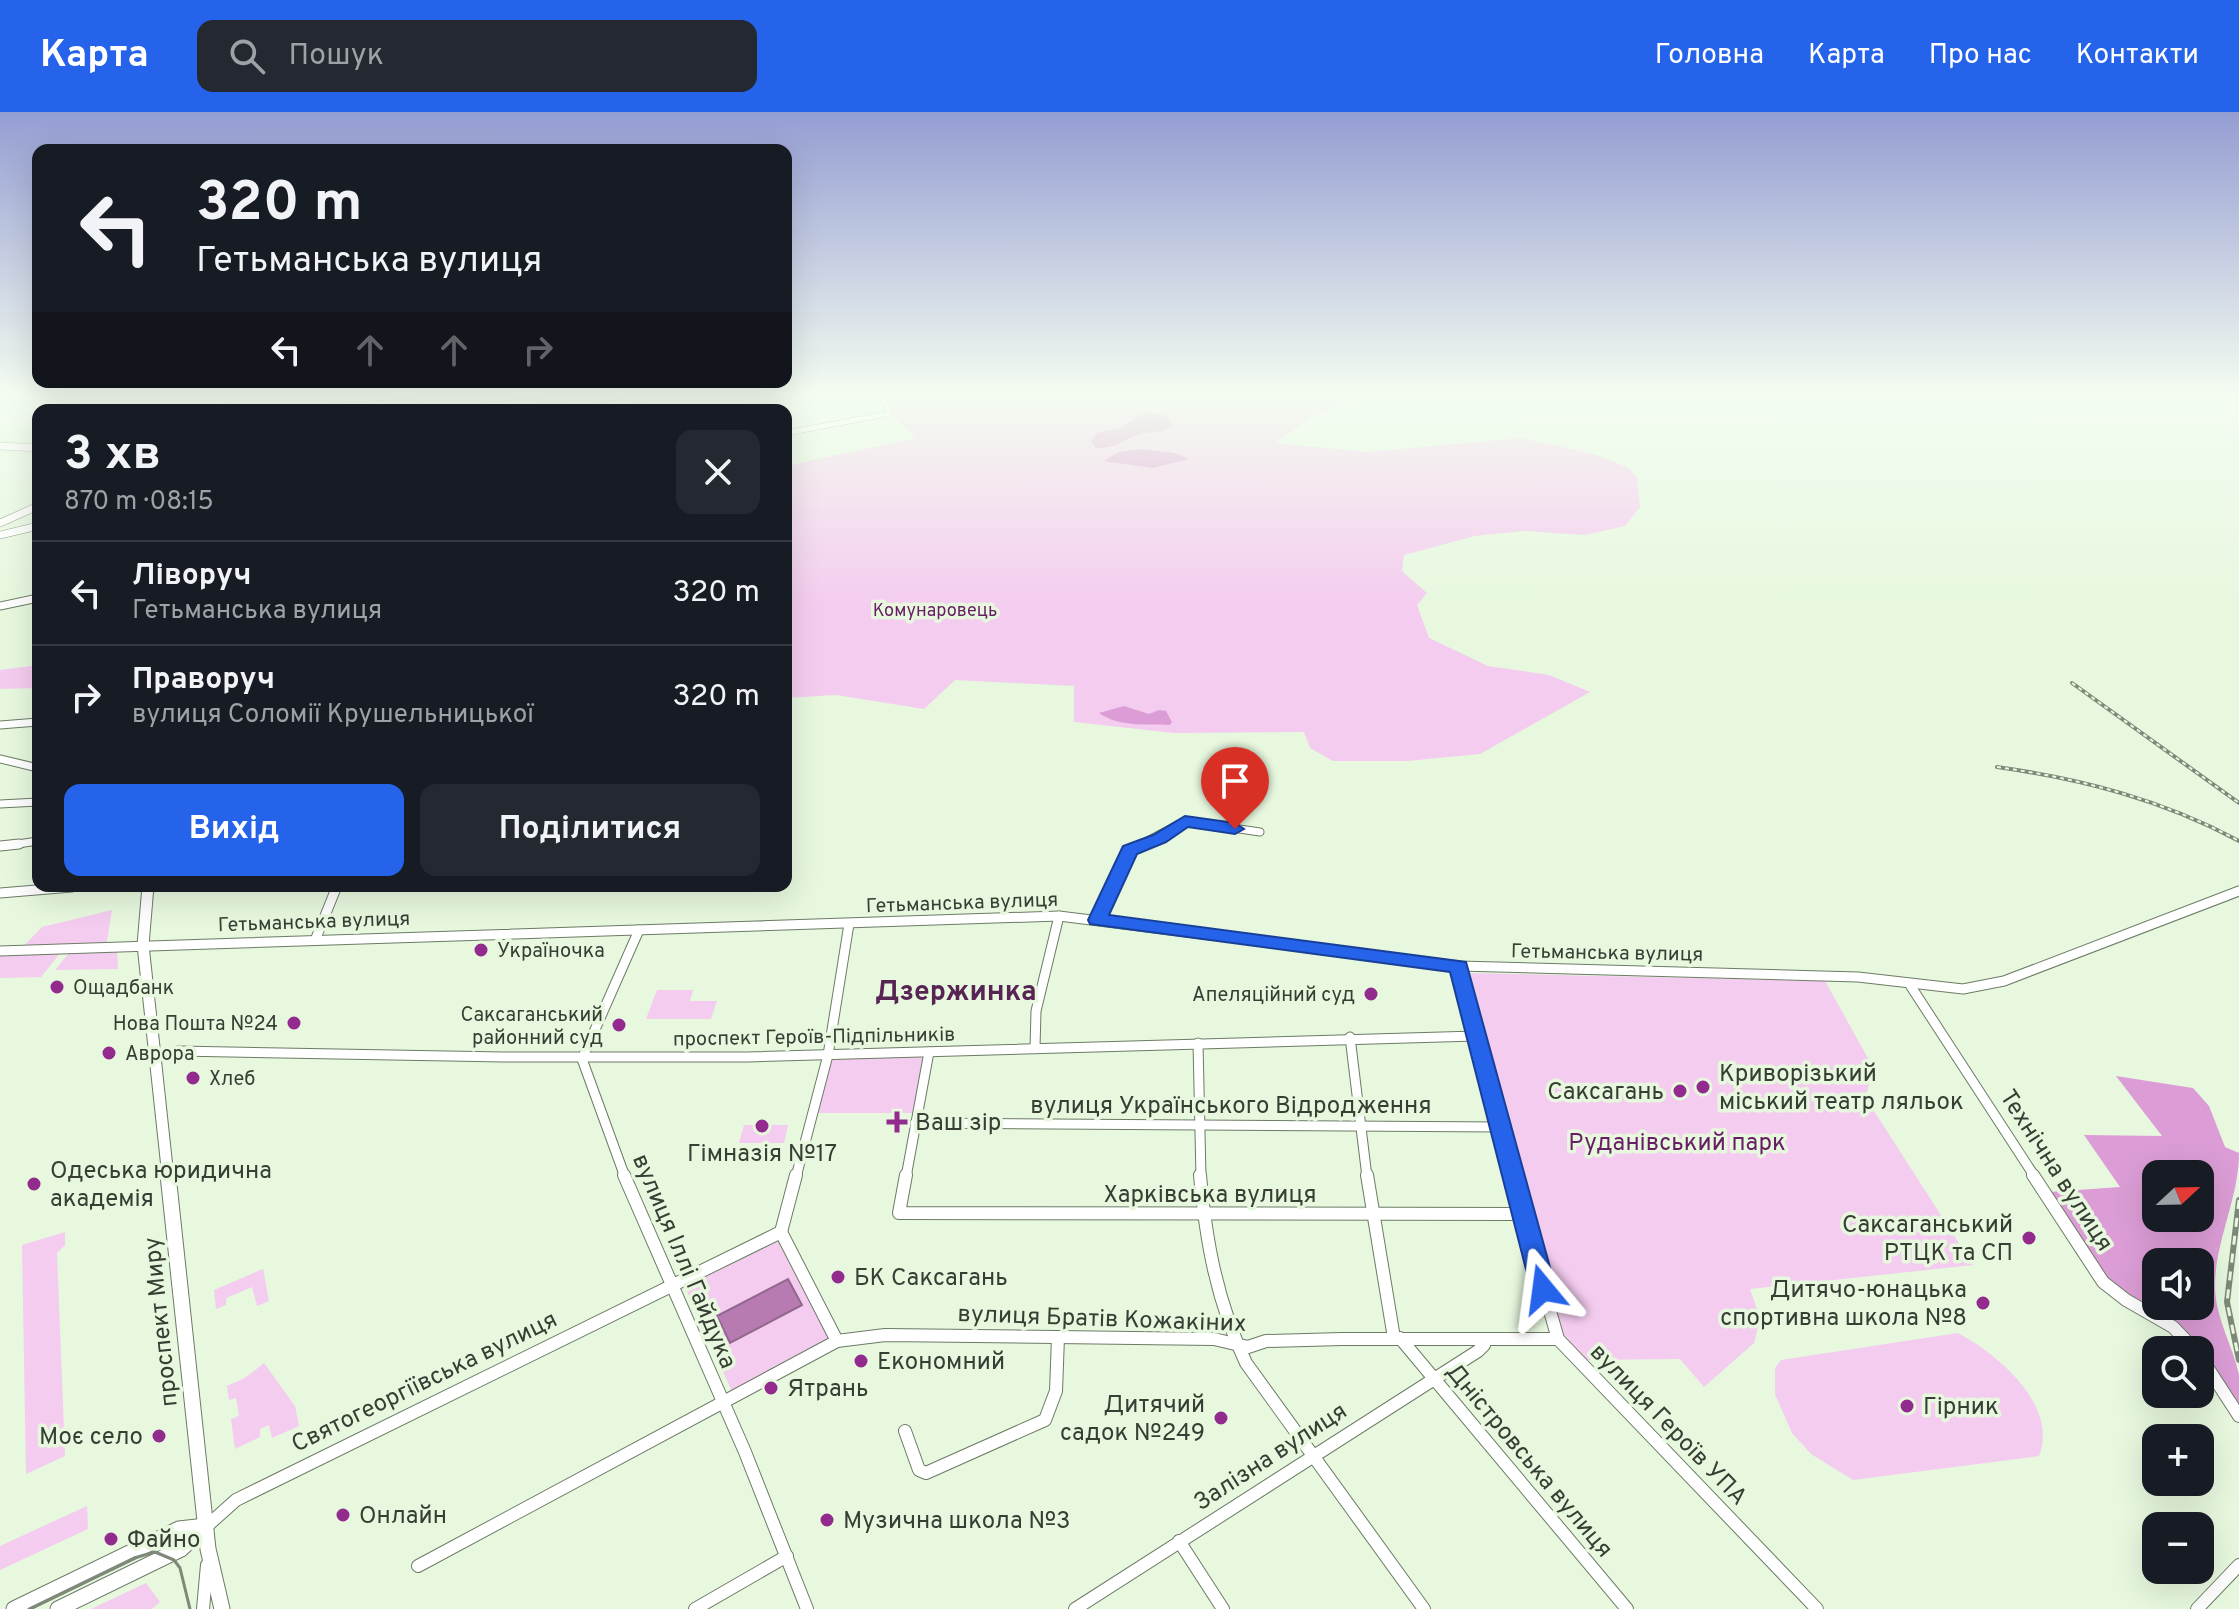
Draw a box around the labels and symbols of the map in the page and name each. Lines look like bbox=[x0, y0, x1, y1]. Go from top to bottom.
park label: Комунаровець bbox=[873, 600, 997, 623]
pin bbox=[1201, 747, 1269, 829]
street label: Гетьманська вулиця bbox=[865, 888, 1059, 920]
street label: Гетьманська вулиця bbox=[217, 907, 411, 939]
place label: Україночка bbox=[497, 939, 605, 965]
street label: Гетьманська вулиця bbox=[1511, 939, 1703, 969]
marker: Україночка bbox=[472, 941, 490, 959]
district label: Дзержинка bbox=[875, 975, 1037, 1011]
place label: Ощадбанк bbox=[73, 976, 174, 1002]
marker: Ощадбанк bbox=[48, 978, 66, 996]
place label: Апеляційний суд bbox=[1192, 983, 1355, 1009]
marker: Апеляційний суд bbox=[1362, 985, 1380, 1003]
place label: Саксаганський районний суд bbox=[460, 1003, 603, 1052]
place label: Нова Пошта №24 bbox=[113, 1012, 278, 1038]
marker: Нова Пошта №24 bbox=[285, 1014, 303, 1032]
marker: Саксаганський районний суд bbox=[610, 1016, 628, 1034]
street label: проспект Героїв-Підпільників bbox=[673, 1023, 956, 1053]
place label: Аврора bbox=[125, 1042, 194, 1068]
marker: Аврора bbox=[100, 1044, 118, 1062]
place label: Криворізький міський театр ляльок bbox=[1719, 1060, 1964, 1118]
place label: Хлеб bbox=[209, 1067, 256, 1093]
marker: Хлеб bbox=[184, 1069, 202, 1087]
place label: Саксагань bbox=[1547, 1078, 1664, 1108]
marker: Криворізький міський театр ляльок bbox=[1694, 1078, 1712, 1096]
marker: Саксагань bbox=[1671, 1082, 1689, 1100]
street label: Технічна вулиця bbox=[1992, 1085, 2119, 1258]
street label: вулиця Українського Відродження bbox=[1030, 1092, 1432, 1122]
place label: Ваш зір bbox=[915, 1109, 1001, 1139]
marker: Ваш зір bbox=[886, 1111, 908, 1133]
marker: Гімназія №17 bbox=[753, 1117, 771, 1135]
park label: Руданівський парк bbox=[1568, 1129, 1786, 1159]
place label: Гімназія №17 bbox=[687, 1140, 837, 1170]
street label: вулиця Іллі Гайдука bbox=[624, 1150, 742, 1374]
place label: Одеська юридична академія bbox=[50, 1157, 272, 1215]
north arrow bbox=[2142, 1160, 2214, 1232]
marker: Одеська юридична академія bbox=[25, 1175, 43, 1193]
street label: Харківська вулиця bbox=[1103, 1181, 1317, 1211]
place label: Саксаганський РТЦК та СП bbox=[1842, 1211, 2013, 1269]
marker: Саксаганський РТЦК та СП bbox=[2020, 1229, 2038, 1247]
street label: проспект Миру bbox=[138, 1235, 186, 1408]
position arrow bbox=[1501, 1247, 1585, 1331]
place label: БК Саксагань bbox=[854, 1264, 1008, 1294]
marker: БК Саксагань bbox=[829, 1268, 847, 1286]
place label: Дитячо-юнацька спортивна школа №8 bbox=[1720, 1276, 1967, 1334]
marker: Дитячо-юнацька спортивна школа №8 bbox=[1974, 1294, 1992, 1312]
street label: вулиця Братів Кожакіних bbox=[957, 1300, 1247, 1340]
street label: Святогеоргіївська вулиця bbox=[287, 1305, 563, 1460]
street label: вулиця Героїв УПА bbox=[1583, 1338, 1753, 1513]
place label: Економний bbox=[877, 1348, 1005, 1378]
marker: Економний bbox=[852, 1352, 870, 1370]
street label: Дністровська вулиця bbox=[1438, 1358, 1618, 1564]
place label: Ятрань bbox=[787, 1375, 869, 1405]
marker: Ятрань bbox=[762, 1379, 780, 1397]
place label: Дитячий садок №249 bbox=[1060, 1391, 1205, 1449]
place label: Гірник bbox=[1923, 1393, 1999, 1423]
street label: Залізна вулиця bbox=[1189, 1397, 1353, 1518]
marker: Гірник bbox=[1898, 1397, 1916, 1415]
marker: Дитячий садок №249 bbox=[1212, 1409, 1230, 1427]
place label: Моє село bbox=[39, 1423, 143, 1453]
marker: Моє село bbox=[150, 1427, 168, 1445]
place label: Онлайн bbox=[359, 1502, 447, 1532]
marker: Онлайн bbox=[334, 1506, 352, 1524]
place label: Музична школа №3 bbox=[843, 1507, 1071, 1537]
marker: Музична школа №3 bbox=[818, 1511, 836, 1529]
place label: Файно bbox=[127, 1526, 200, 1556]
marker: Файно bbox=[102, 1530, 120, 1548]

